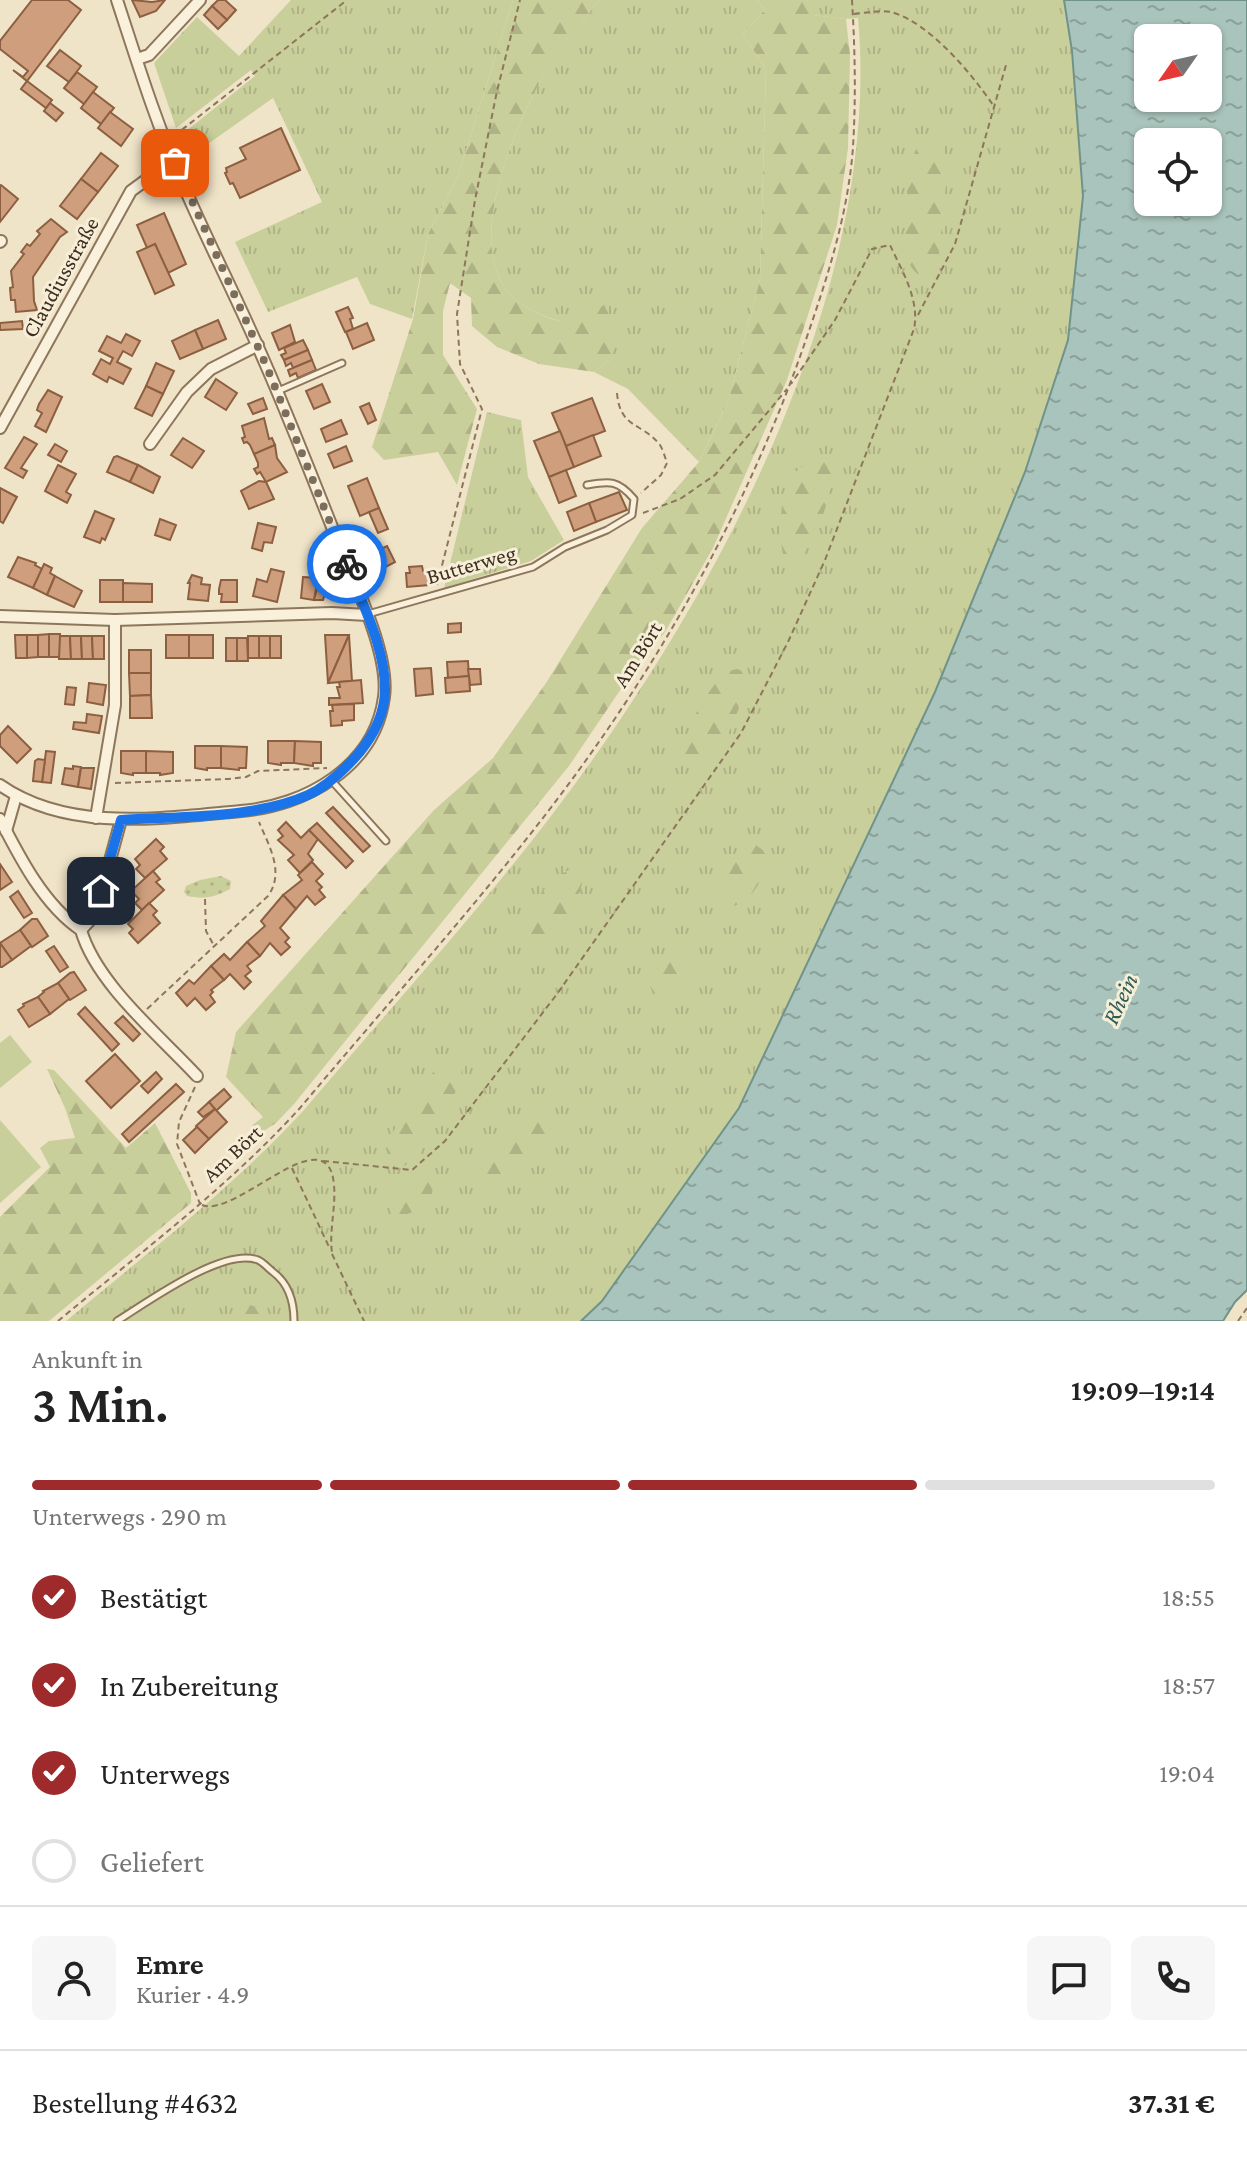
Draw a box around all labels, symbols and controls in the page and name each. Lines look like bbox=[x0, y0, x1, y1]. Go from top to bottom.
north arrow bbox=[1134, 24, 1222, 112]
map controls bbox=[1134, 24, 1222, 216]
button: locate bbox=[1134, 128, 1222, 216]
pin bbox=[141, 129, 209, 197]
icon: bag bbox=[153, 141, 197, 185]
street label: Claudiusstraße bbox=[17, 213, 104, 342]
courier bbox=[307, 524, 387, 604]
street label: Butterweg bbox=[424, 540, 519, 589]
icon: bike bbox=[325, 542, 369, 586]
street label: Am Bört bbox=[608, 616, 668, 692]
pin bbox=[67, 857, 135, 925]
icon: home bbox=[79, 869, 123, 913]
water label: Rhein bbox=[1096, 969, 1143, 1028]
street label: Am Bört bbox=[197, 1119, 268, 1187]
text: Ankunft in bbox=[32, 1345, 143, 1374]
text: 19:09–19:14 bbox=[1071, 1373, 1215, 1406]
text: 3 Min. bbox=[32, 1375, 169, 1433]
text: Unterwegs · 290 m bbox=[32, 1502, 227, 1531]
icon: check bbox=[32, 1575, 76, 1619]
text: Bestätigt bbox=[100, 1581, 207, 1614]
text: 18:55 bbox=[1162, 1583, 1215, 1612]
icon: check bbox=[32, 1663, 76, 1707]
text: In Zubereitung bbox=[100, 1669, 278, 1702]
text: 18:57 bbox=[1163, 1671, 1215, 1700]
icon: check bbox=[32, 1751, 76, 1795]
text: Unterwegs bbox=[100, 1757, 230, 1790]
text: 19:04 bbox=[1159, 1759, 1215, 1788]
text: Geliefert bbox=[100, 1845, 204, 1878]
button: person bbox=[32, 1936, 116, 2020]
button: chat bbox=[1027, 1936, 1111, 2020]
button: phone bbox=[1131, 1936, 1215, 2020]
text: Emre bbox=[136, 1947, 204, 1980]
text: Kurier · 4.9 bbox=[136, 1980, 249, 2009]
text: Bestellung #4632 bbox=[32, 2086, 238, 2119]
text: 37.31 € bbox=[1128, 2086, 1215, 2119]

